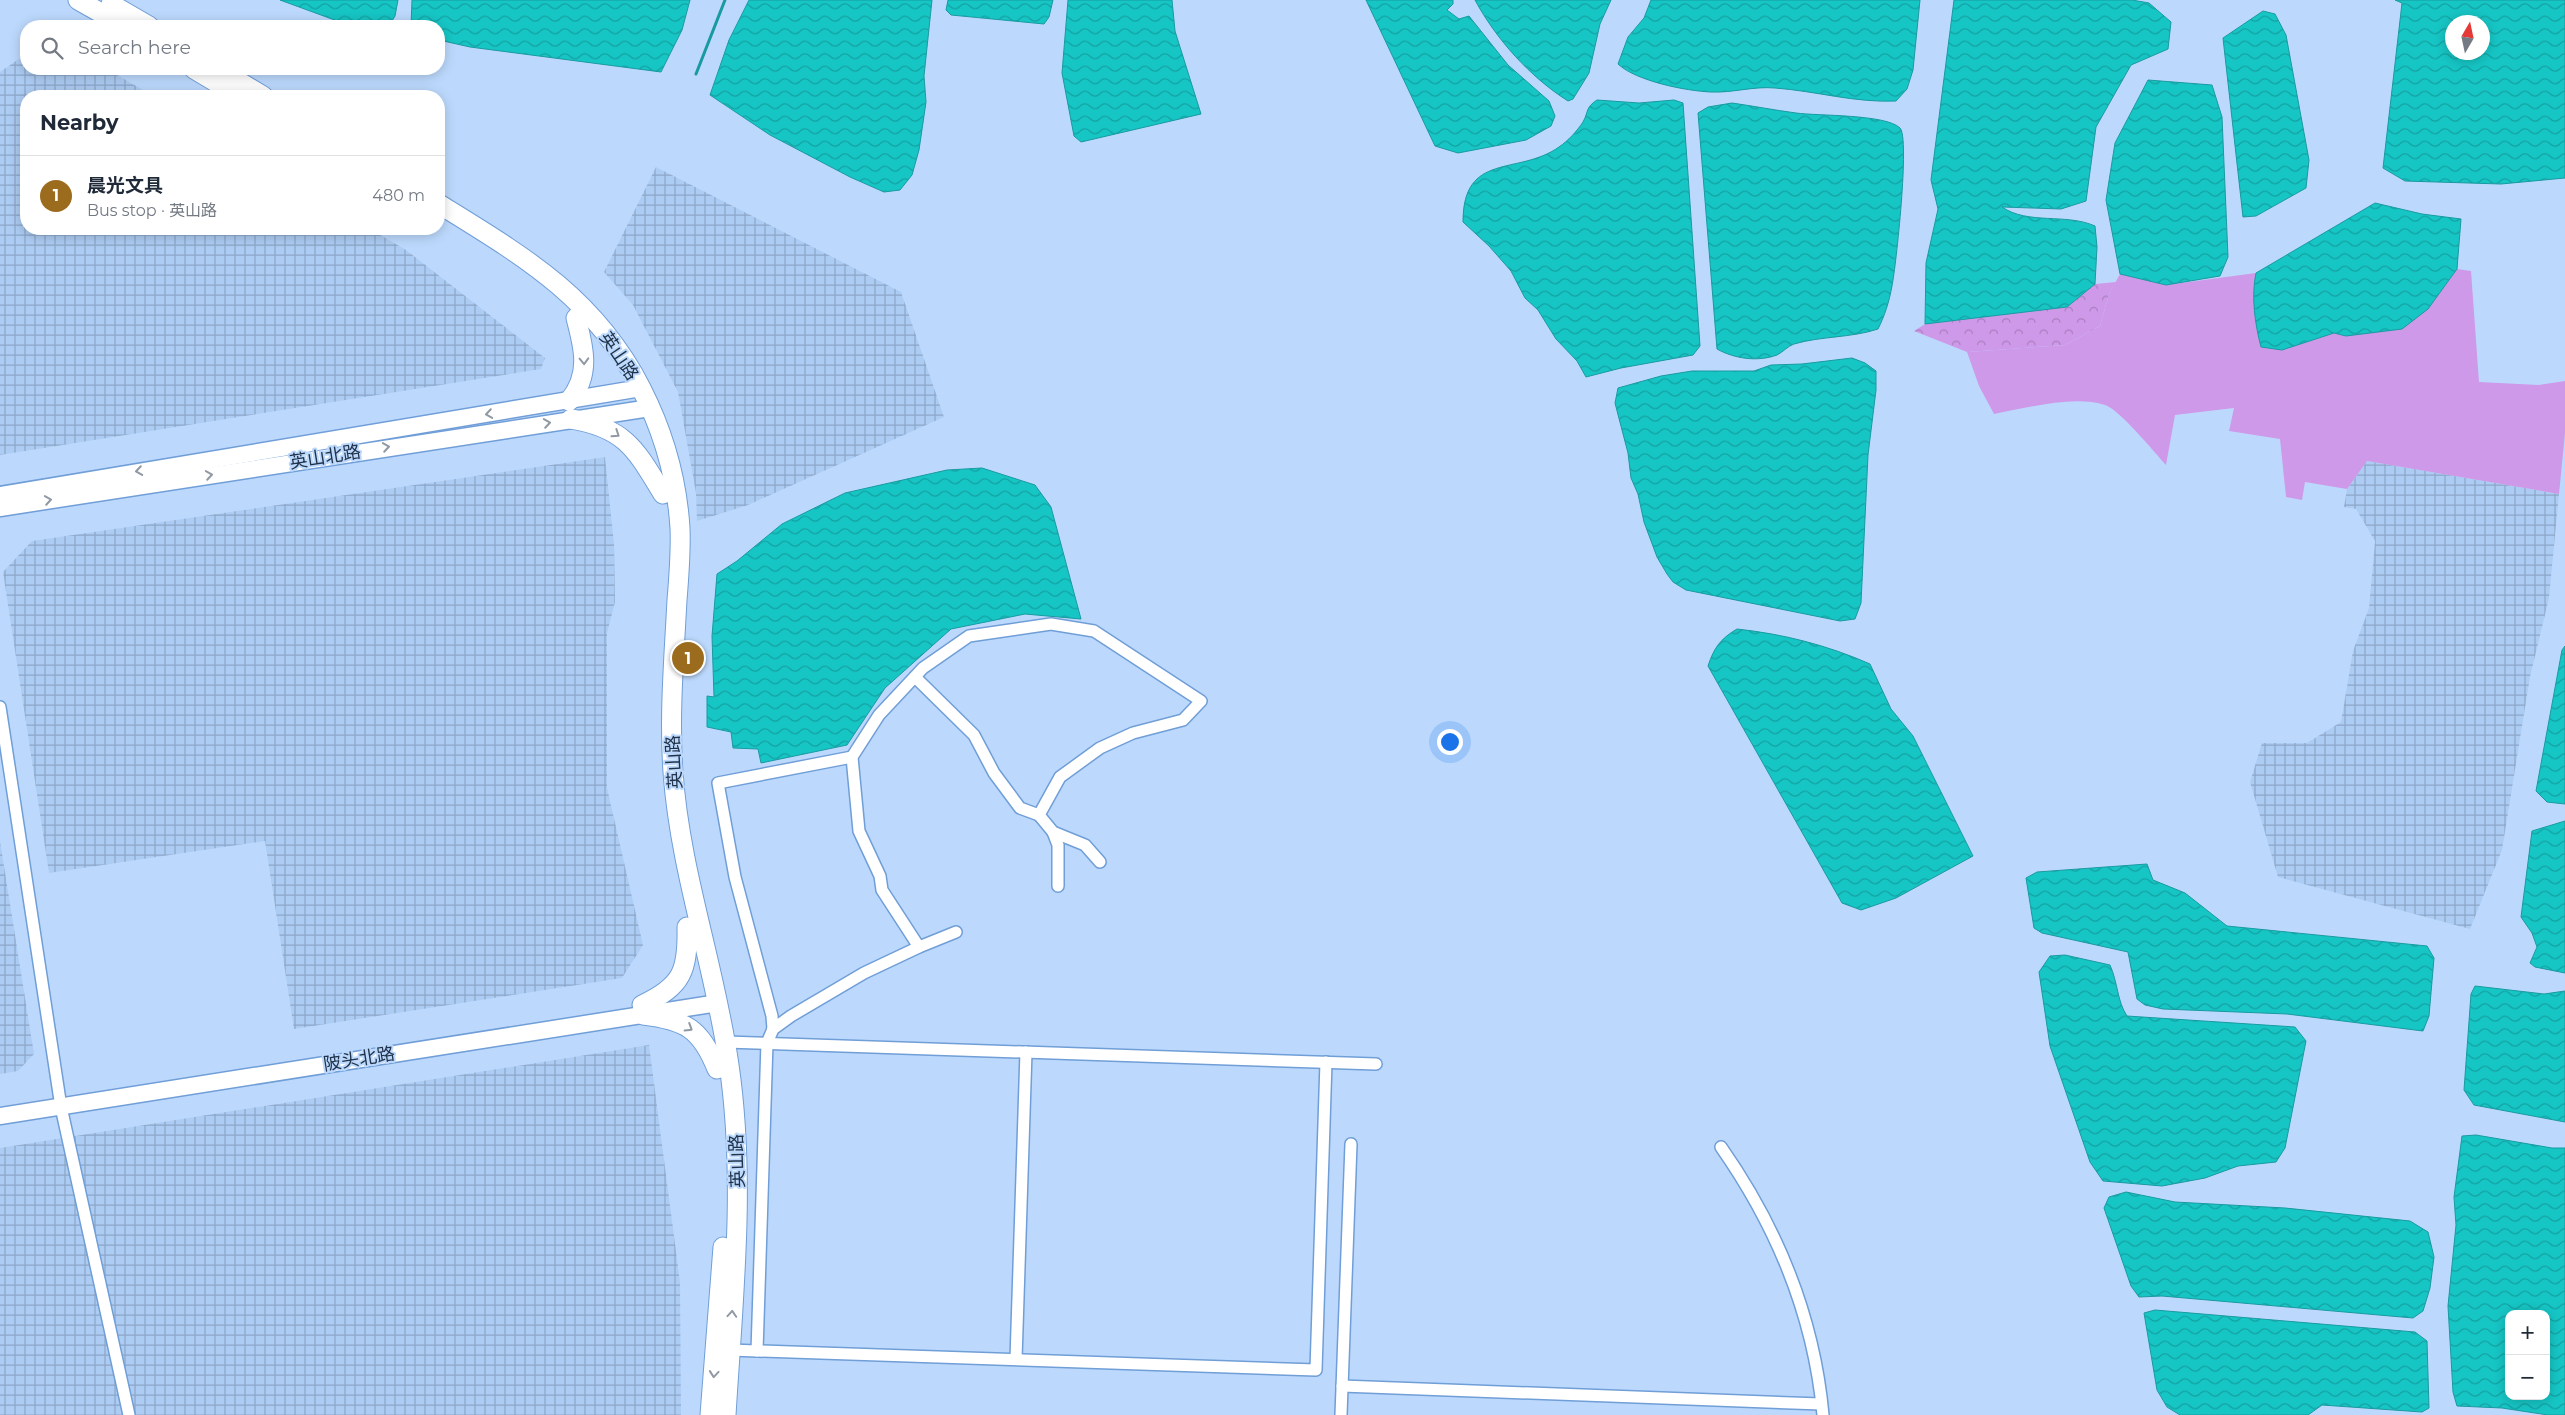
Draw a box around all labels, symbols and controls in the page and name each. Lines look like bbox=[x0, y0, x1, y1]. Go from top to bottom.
north arrow bbox=[2445, 15, 2490, 60]
search box bbox=[20, 20, 445, 75]
icon: search bbox=[38, 34, 66, 62]
text: Search here bbox=[78, 36, 191, 59]
text: Nearby bbox=[40, 110, 119, 135]
text: 晨光文具 bbox=[87, 174, 163, 197]
text: 1 bbox=[53, 186, 59, 205]
text: 480 m bbox=[372, 186, 425, 205]
text: Bus stop · 英山路 bbox=[87, 201, 217, 220]
street label: 英山路 bbox=[595, 327, 643, 385]
one-way arrow bbox=[579, 357, 590, 365]
one-way arrow bbox=[485, 408, 494, 418]
one-way arrow bbox=[543, 418, 551, 428]
one-way arrow bbox=[611, 428, 620, 437]
street label: 英山北路 bbox=[288, 441, 362, 473]
one-way arrow bbox=[382, 443, 391, 453]
one-way arrow bbox=[135, 465, 143, 476]
one-way arrow bbox=[205, 470, 213, 481]
one-way arrow bbox=[44, 495, 52, 505]
pin: 1 bbox=[672, 639, 704, 677]
your location bbox=[1437, 729, 1463, 755]
street label: 英山路 bbox=[662, 734, 686, 790]
one-way arrow bbox=[684, 1022, 693, 1031]
street label: 陂头北路 bbox=[322, 1043, 396, 1075]
street label: 英山路 bbox=[725, 1134, 749, 1188]
one-way arrow bbox=[726, 1310, 737, 1318]
map controls bbox=[2505, 1310, 2550, 1400]
button: + bbox=[2505, 1310, 2550, 1355]
button: − bbox=[2505, 1355, 2550, 1400]
one-way arrow bbox=[708, 1370, 719, 1378]

